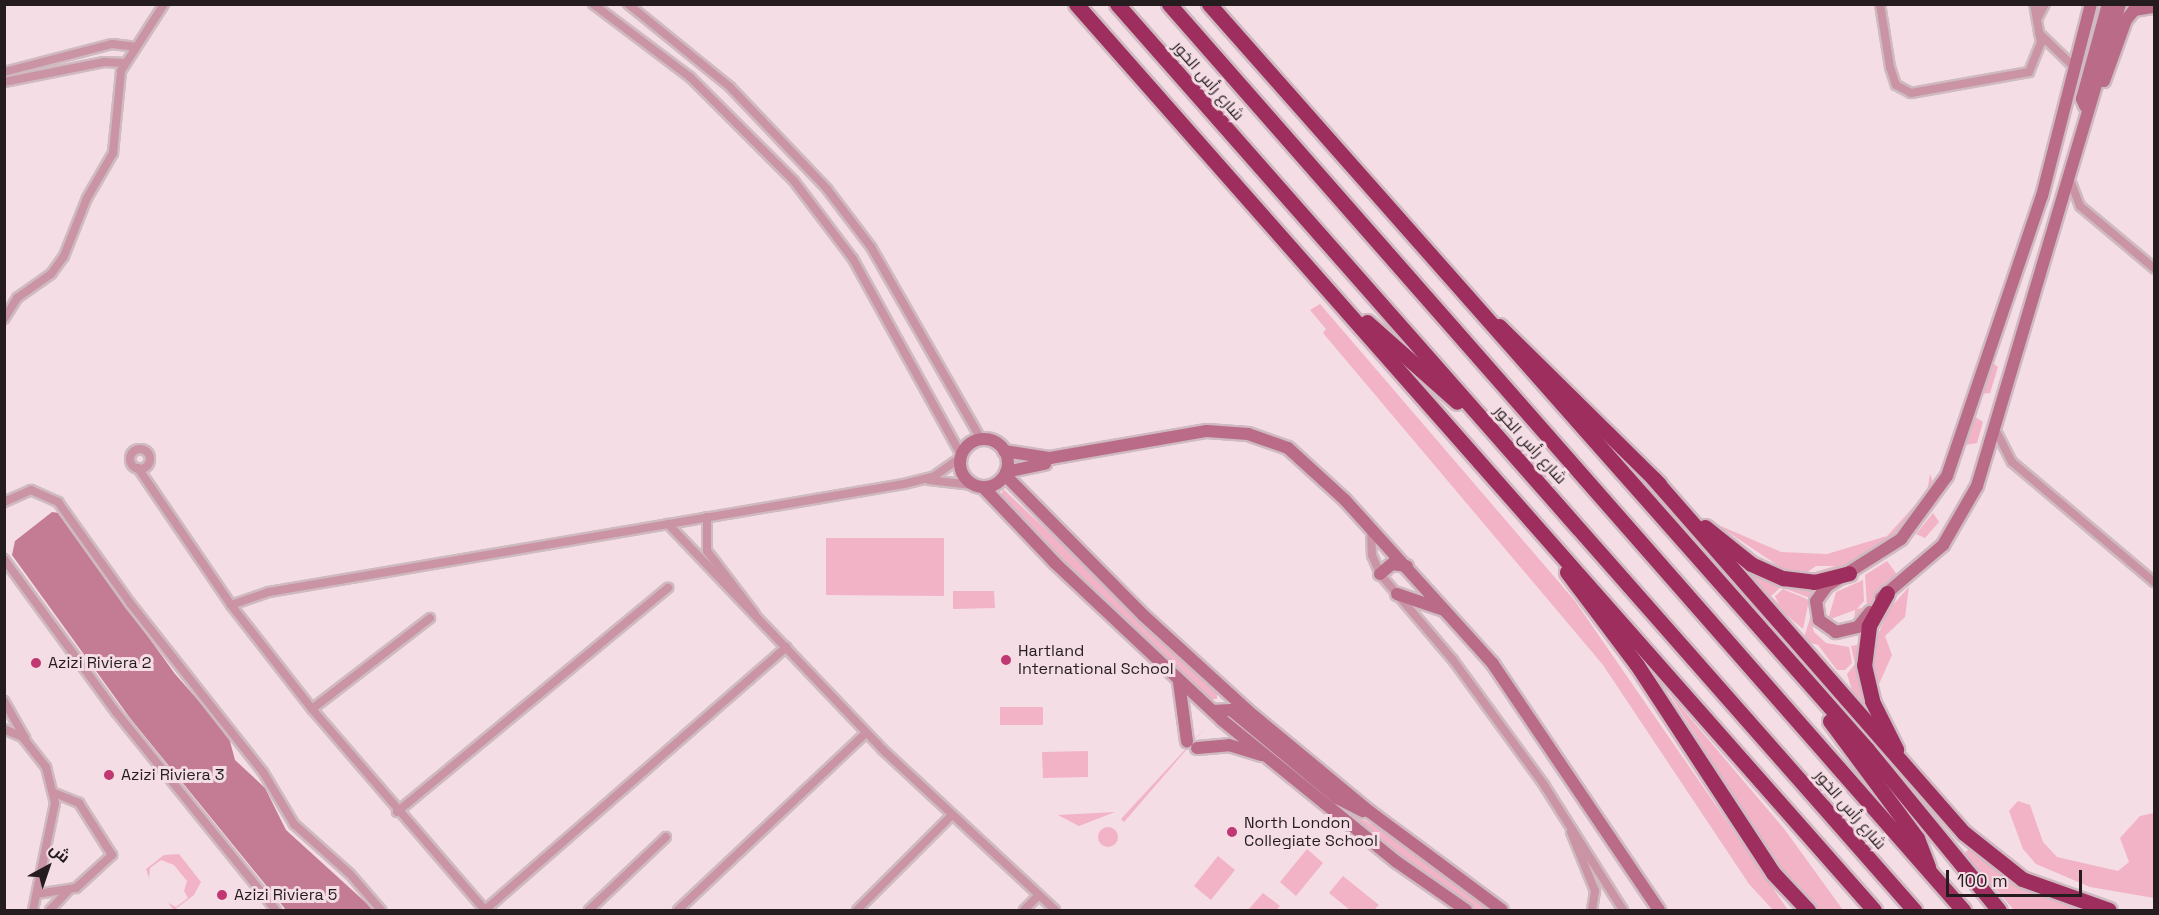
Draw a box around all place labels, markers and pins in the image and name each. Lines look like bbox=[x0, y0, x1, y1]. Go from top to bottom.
place label: Hartland International School bbox=[1018, 641, 1174, 679]
place label: Azizi Riviera 2 bbox=[48, 653, 151, 673]
marker: Hartland International School bbox=[999, 653, 1013, 667]
marker: Azizi Riviera 2 bbox=[29, 656, 43, 670]
place label: Azizi Riviera 3 bbox=[121, 765, 224, 785]
marker: Azizi Riviera 3 bbox=[102, 768, 116, 782]
place label: North London Collegiate School bbox=[1244, 813, 1378, 851]
marker: North London Collegiate School bbox=[1225, 825, 1239, 839]
place label: Azizi Riviera 5 bbox=[234, 885, 337, 905]
marker: Azizi Riviera 5 bbox=[215, 888, 229, 902]

